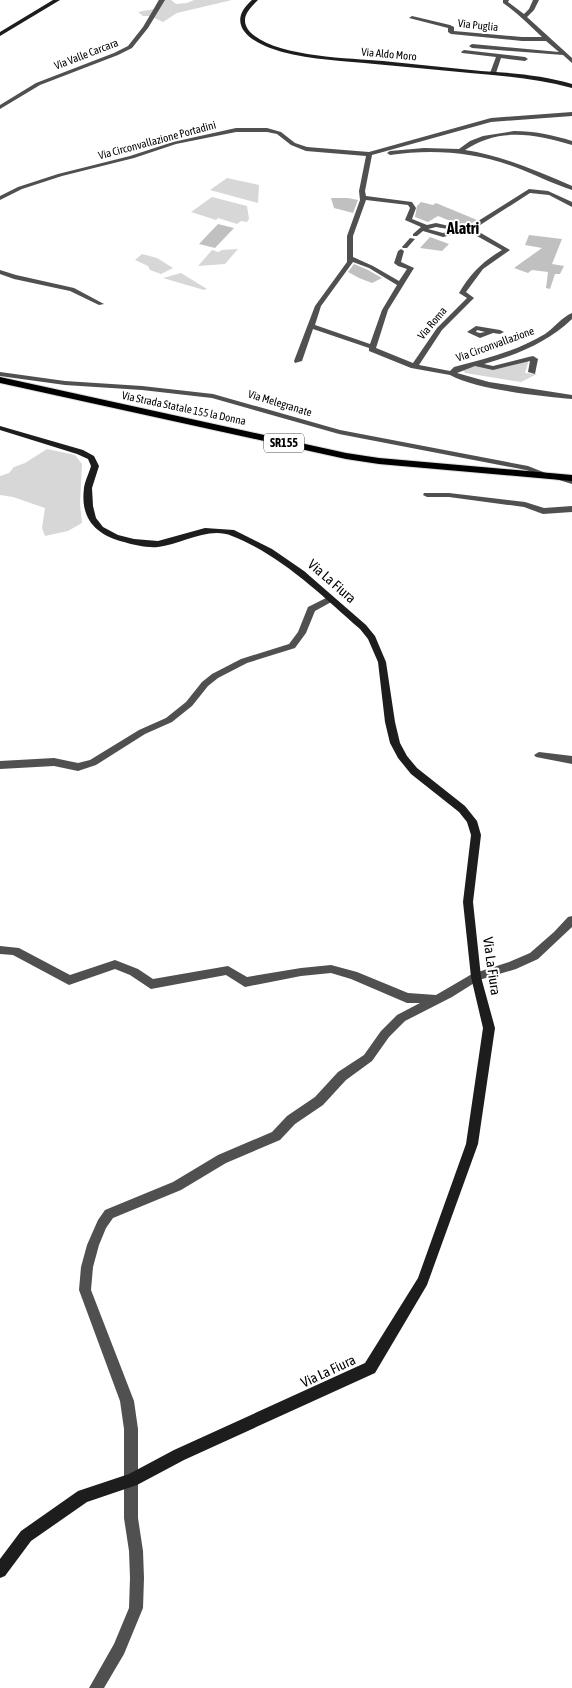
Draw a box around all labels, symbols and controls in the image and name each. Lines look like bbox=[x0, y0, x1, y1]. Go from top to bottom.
street label: Via Puglia bbox=[457, 17, 499, 33]
street label: Via Valle Carcara bbox=[52, 36, 120, 72]
street label: Via Aldo Moro bbox=[361, 46, 417, 62]
street label: Via Circonvallazione Portadini bbox=[97, 119, 217, 161]
district label: Alatri bbox=[446, 219, 480, 237]
street label: Via Roma bbox=[415, 304, 449, 342]
street label: Via Circonvallazione bbox=[454, 324, 536, 364]
street label: Via Melegranate bbox=[247, 388, 313, 418]
street label: Via Strada Statale 155 la Donna bbox=[121, 389, 247, 427]
road number: SR155 bbox=[264, 433, 304, 452]
street label: Via La Fiura bbox=[305, 556, 359, 606]
street label: Via La Fiura bbox=[480, 936, 504, 996]
street label: Via La Fiura bbox=[298, 1351, 358, 1391]

